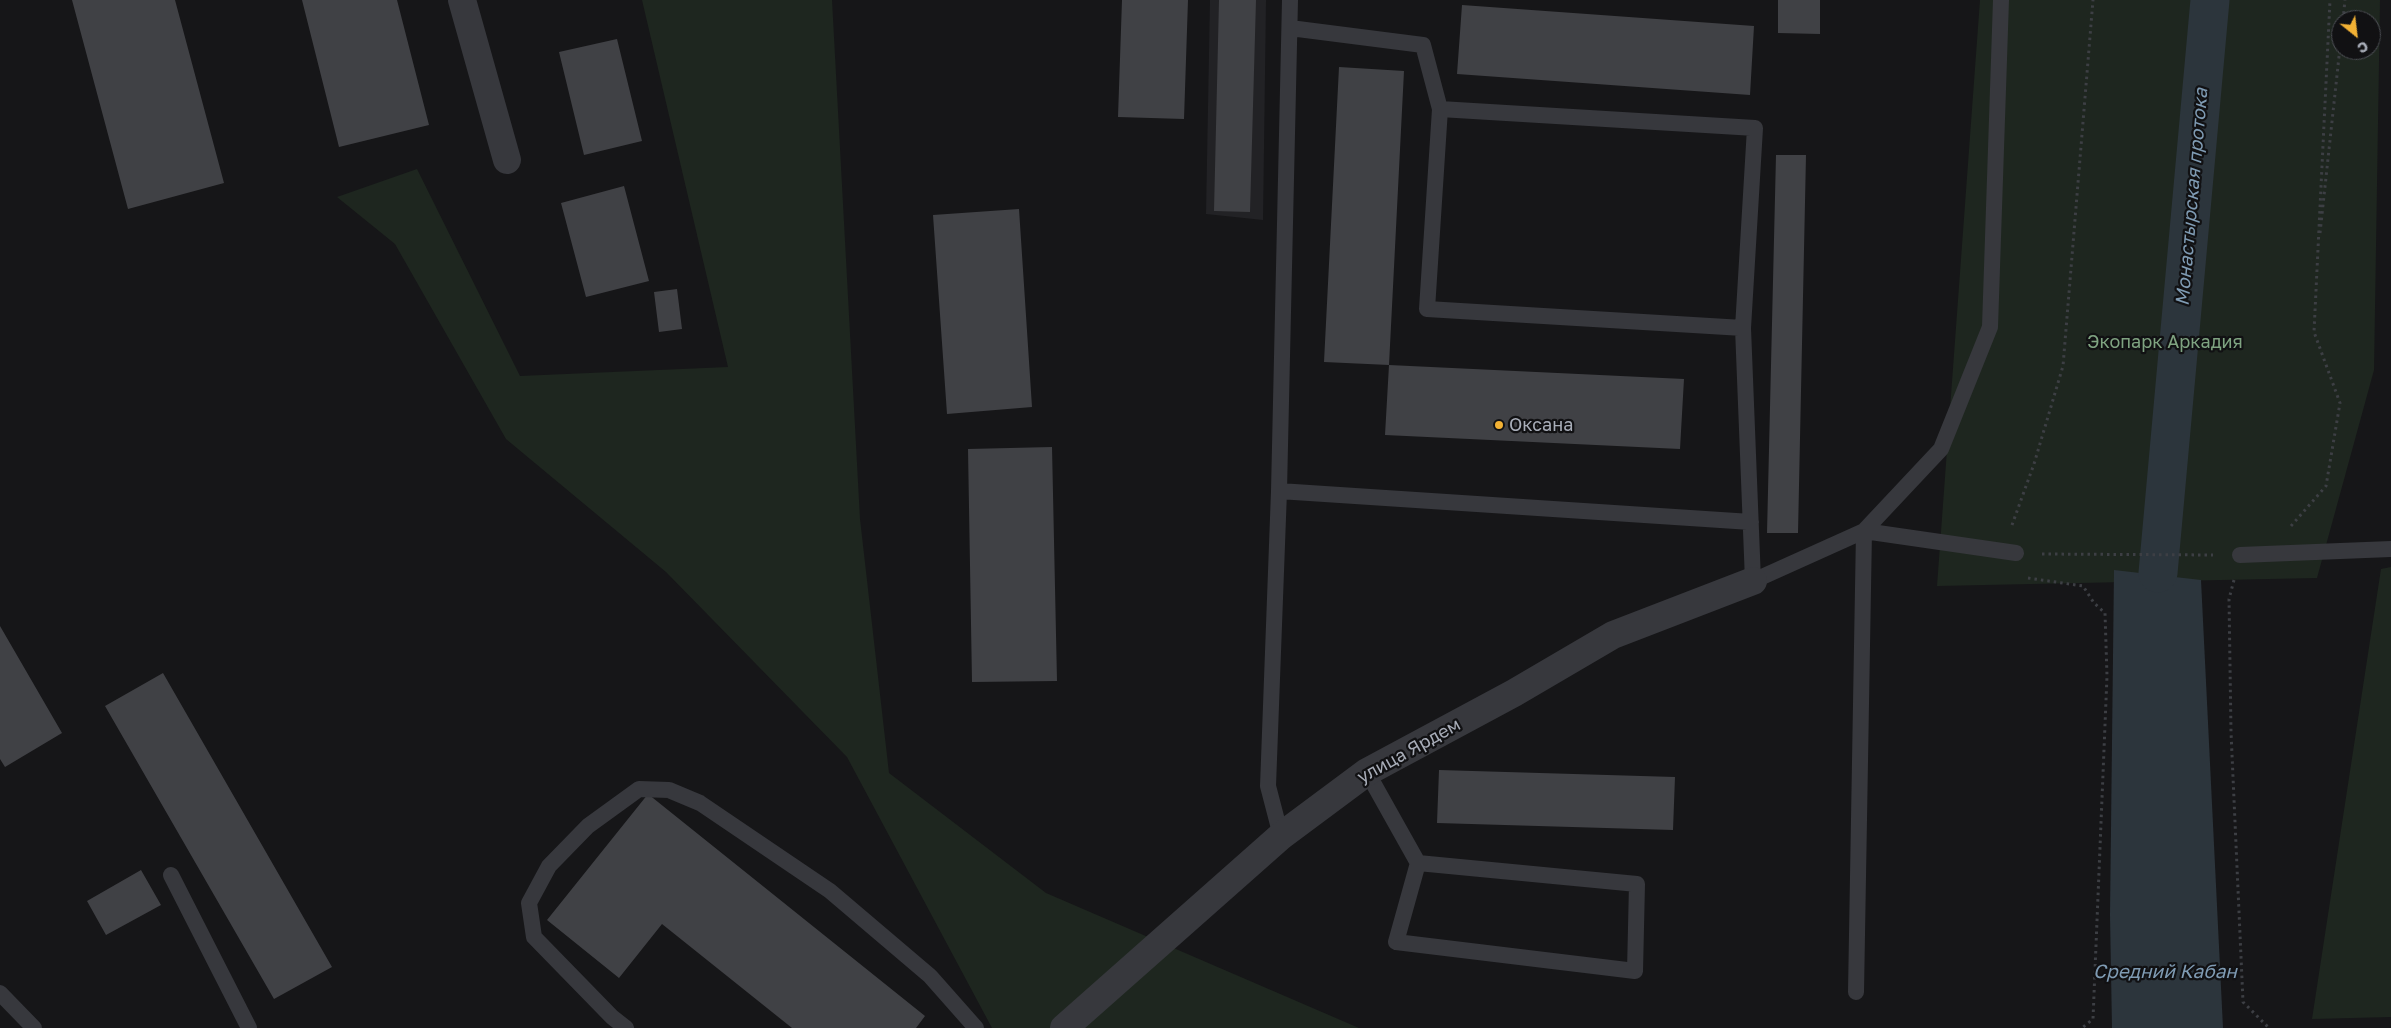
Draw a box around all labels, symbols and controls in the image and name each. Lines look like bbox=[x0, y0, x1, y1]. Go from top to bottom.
north arrow bbox=[2331, 10, 2381, 60]
text: С bbox=[2355, 38, 2372, 58]
water label: Монастырская протока bbox=[2171, 87, 2213, 307]
park label: Экопарк Аркадия bbox=[2087, 331, 2243, 353]
place label: Оксана bbox=[1509, 414, 1573, 436]
marker: Оксана bbox=[1493, 419, 1505, 431]
street label: улица Ярдем bbox=[1354, 714, 1464, 788]
water label: Средний Кабан bbox=[2093, 961, 2237, 983]

